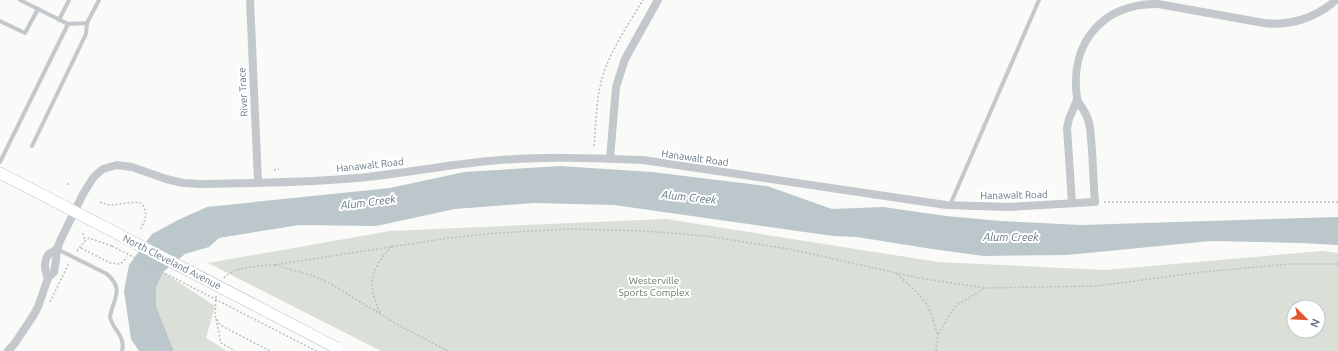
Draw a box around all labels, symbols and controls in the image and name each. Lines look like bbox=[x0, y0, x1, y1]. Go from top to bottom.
street label: River Trace bbox=[236, 67, 250, 117]
street label: Hanawalt Road bbox=[661, 148, 729, 168]
street label: Hanawalt Road bbox=[336, 156, 404, 174]
water label: Alum Creek bbox=[660, 188, 718, 206]
street label: Hanawalt Road bbox=[980, 189, 1048, 201]
water label: Alum Creek bbox=[339, 193, 397, 211]
water label: Alum Creek bbox=[982, 231, 1039, 243]
street label: North Cleveland Avenue bbox=[121, 232, 223, 292]
park label: Westerville Sports Complex bbox=[619, 275, 689, 298]
north arrow bbox=[1286, 299, 1326, 339]
text: N bbox=[1308, 317, 1322, 329]

